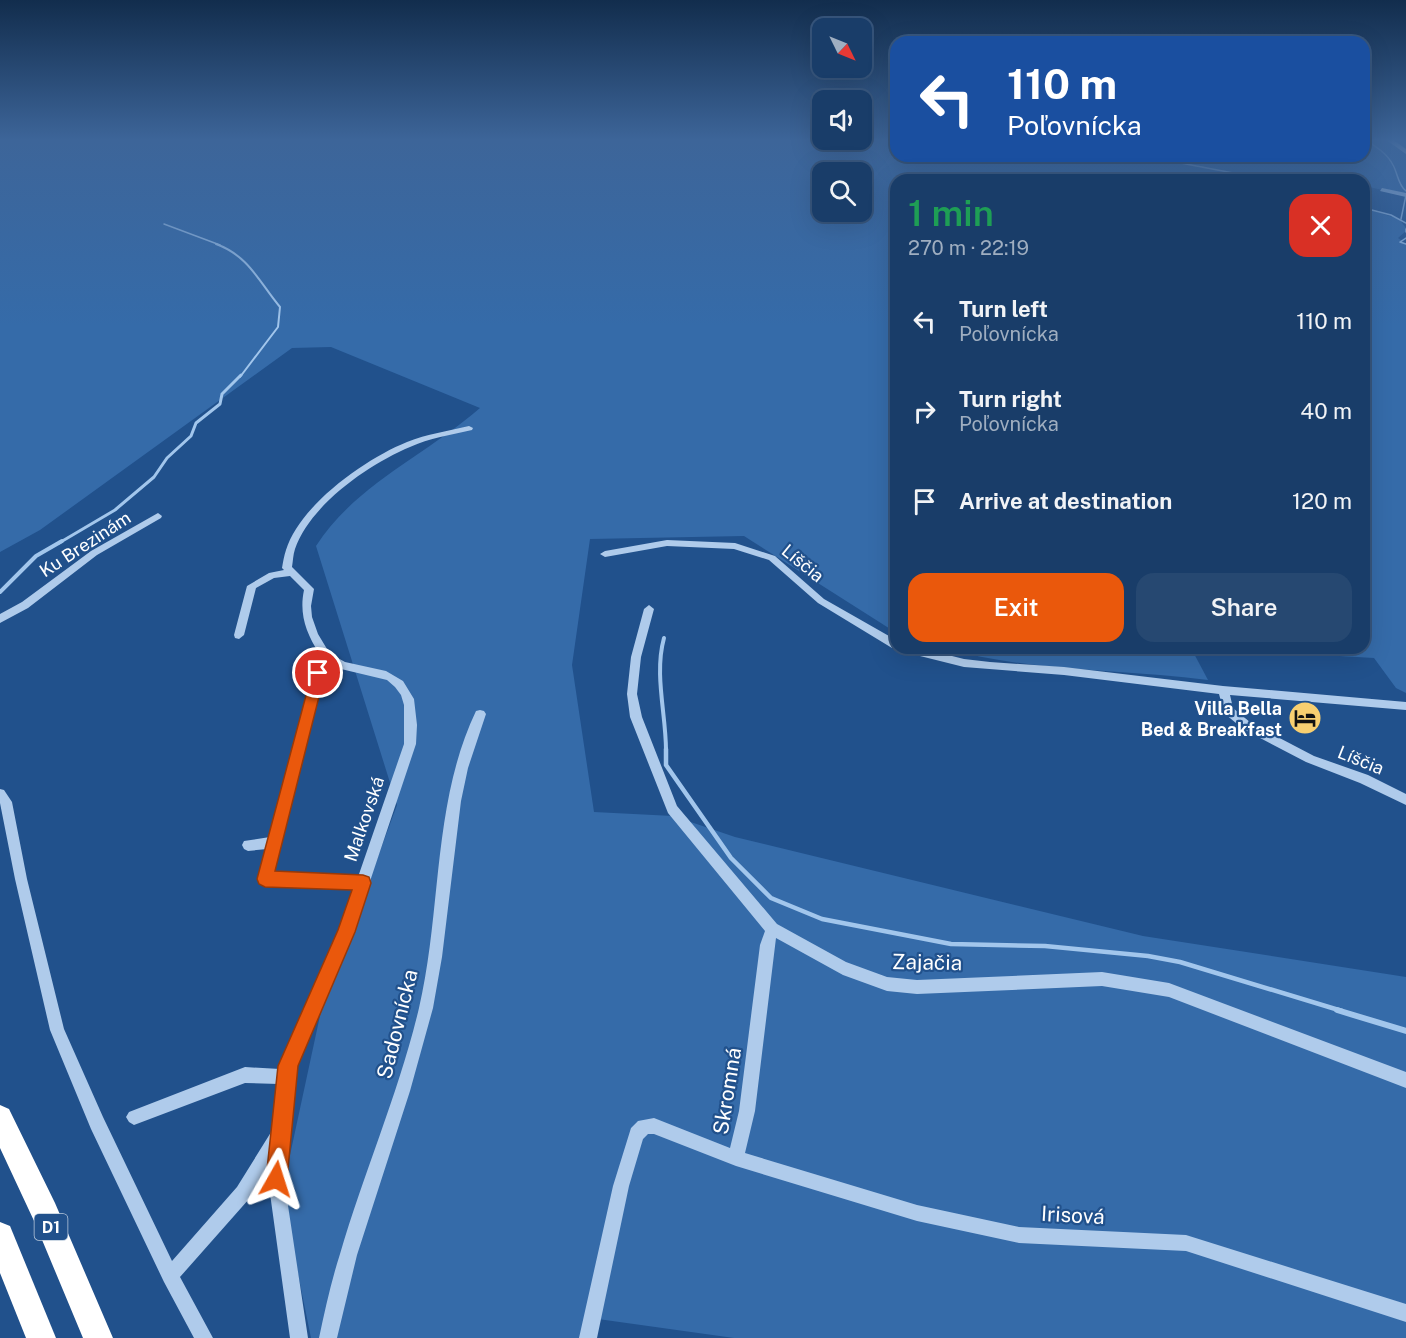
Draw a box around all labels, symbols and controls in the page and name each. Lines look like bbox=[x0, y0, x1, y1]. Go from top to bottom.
north arrow bbox=[812, 18, 872, 78]
map controls bbox=[812, 18, 872, 222]
text: 110 m bbox=[1007, 59, 1117, 108]
icon: left bbox=[908, 60, 986, 138]
button: sound bbox=[812, 90, 872, 150]
text: Poľovnícka bbox=[1007, 109, 1142, 141]
button: search bbox=[812, 162, 872, 222]
text: 1 min bbox=[908, 192, 994, 234]
button: close bbox=[1289, 194, 1352, 257]
text: 270 m · 22:19 bbox=[908, 236, 1029, 260]
text: Turn left bbox=[959, 296, 1048, 322]
icon: left bbox=[908, 305, 941, 338]
text: 110 m bbox=[1296, 308, 1352, 334]
text: Poľovnícka bbox=[959, 322, 1059, 346]
text: Turn right bbox=[959, 386, 1062, 412]
icon: right bbox=[908, 395, 941, 428]
text: 40 m bbox=[1300, 398, 1352, 424]
text: Poľovnícka bbox=[959, 412, 1059, 436]
icon: arrive bbox=[908, 485, 941, 518]
text: Arrive at destination bbox=[959, 488, 1172, 514]
text: 120 m bbox=[1292, 488, 1352, 514]
street label: Ku Brezinám bbox=[35, 507, 135, 581]
street label: Líščia bbox=[778, 540, 828, 586]
button: Exit bbox=[908, 573, 1124, 642]
button: Share bbox=[1136, 573, 1352, 642]
pin bbox=[292, 647, 343, 698]
icon: arrive bbox=[301, 656, 334, 689]
place label: Villa Bella Bed & Breakfast bbox=[1141, 698, 1282, 740]
hotel icon: Villa Bella Bed & Breakfast bbox=[1287, 700, 1323, 736]
street label: Líščia bbox=[1335, 741, 1387, 779]
street label: Malkovská bbox=[340, 774, 388, 864]
street label: Zajačia bbox=[892, 949, 962, 975]
street label: Sadovnícka bbox=[371, 967, 423, 1081]
street label: Skromná bbox=[708, 1046, 746, 1136]
position arrow bbox=[244, 1147, 308, 1211]
street label: Irisová bbox=[1041, 1201, 1105, 1229]
road number: D1 bbox=[34, 1214, 68, 1240]

